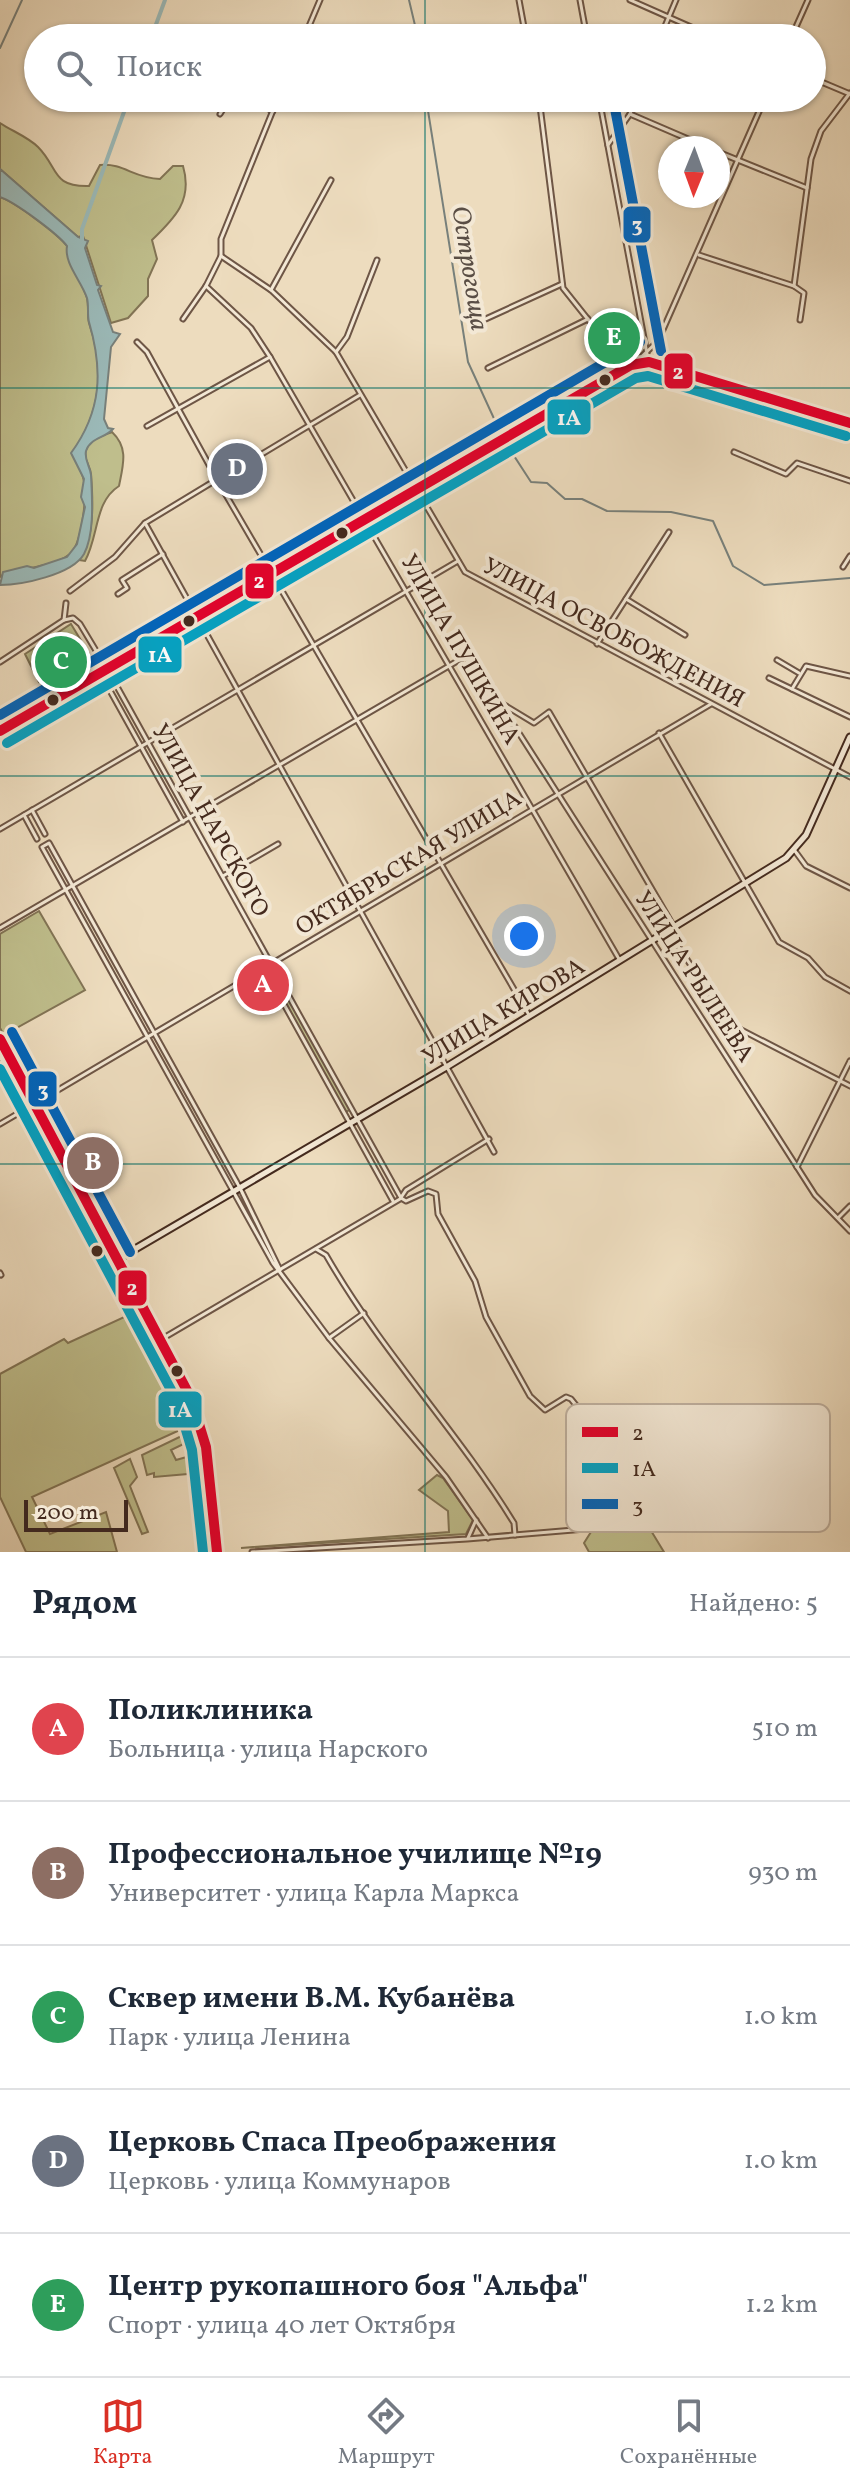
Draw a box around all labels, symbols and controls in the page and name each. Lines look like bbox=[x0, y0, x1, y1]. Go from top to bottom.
search box bbox=[24, 24, 826, 112]
icon: search bbox=[52, 46, 96, 90]
text: Поиск bbox=[116, 47, 202, 89]
north arrow bbox=[658, 136, 730, 208]
water label: Острогоща bbox=[441, 203, 497, 333]
line badge: 3 bbox=[622, 205, 652, 244]
text: 3 bbox=[631, 211, 643, 242]
pin: E bbox=[588, 308, 640, 368]
line badge: 2 bbox=[663, 352, 694, 390]
text: 2 bbox=[672, 358, 684, 389]
unlabelled marker bbox=[597, 372, 613, 388]
line badge: 1А bbox=[546, 398, 592, 436]
text: 1А bbox=[557, 404, 582, 435]
pin: D bbox=[211, 439, 263, 499]
unlabelled marker bbox=[334, 525, 350, 541]
street label: УЛИЦА ПУШКИНА bbox=[391, 549, 528, 752]
street label: УЛИЦА ОСВОБОЖДЕНИЯ bbox=[476, 550, 750, 717]
line badge: 2 bbox=[244, 562, 275, 600]
text: 2 bbox=[253, 567, 265, 598]
unlabelled marker bbox=[181, 613, 197, 629]
pin: C bbox=[35, 632, 87, 692]
line badge: 1А bbox=[137, 635, 183, 674]
text: 1А bbox=[148, 641, 173, 672]
unlabelled marker bbox=[45, 692, 61, 708]
street label: УЛИЦА НАРСКОГО bbox=[142, 718, 277, 924]
street label: ОКТЯБРЬСКАЯ УЛИЦА bbox=[290, 783, 529, 945]
street label: УЛИЦА РЫЛЕЕВА bbox=[625, 885, 762, 1070]
your location bbox=[504, 916, 544, 956]
street label: УЛИЦА КИРОВА bbox=[416, 951, 592, 1075]
pin: A bbox=[237, 955, 289, 1015]
line badge: 3 bbox=[27, 1070, 58, 1108]
text: 3 bbox=[37, 1076, 49, 1107]
pin: B bbox=[67, 1133, 119, 1193]
unlabelled marker bbox=[89, 1243, 105, 1259]
line badge: 2 bbox=[117, 1269, 148, 1307]
text: 2 bbox=[126, 1274, 138, 1305]
unlabelled marker bbox=[169, 1363, 185, 1379]
line badge: 1А bbox=[157, 1390, 203, 1429]
text: 1А bbox=[168, 1396, 193, 1427]
legend bbox=[566, 1404, 830, 1532]
text: 2 bbox=[632, 1419, 644, 1450]
text: 1А bbox=[632, 1455, 656, 1486]
text: 3 bbox=[632, 1491, 643, 1522]
scale bar bbox=[24, 1496, 128, 1532]
text: 200 m bbox=[36, 1498, 98, 1529]
text: Рядом bbox=[32, 1581, 137, 1628]
text: Найдено: 5 bbox=[689, 1586, 818, 1622]
text: Поликлиника bbox=[108, 1690, 313, 1732]
text: A bbox=[49, 1711, 67, 1747]
text: 510 m bbox=[752, 1711, 818, 1747]
text: Больница · улица Нарского bbox=[108, 1732, 428, 1768]
text: Профессиональное училище №19 bbox=[108, 1834, 602, 1876]
text: B bbox=[49, 1855, 67, 1891]
text: 930 m bbox=[748, 1855, 818, 1891]
text: Университет · улица Карла Маркса bbox=[108, 1876, 519, 1912]
text: Сквер имени В.М. Кубанёва bbox=[108, 1978, 515, 2020]
text: C bbox=[50, 1999, 66, 2035]
text: 1.0 km bbox=[744, 1999, 818, 2035]
text: Парк · улица Ленина bbox=[108, 2020, 351, 2056]
text: Церковь Спаса Преображения bbox=[108, 2122, 556, 2164]
text: D bbox=[48, 2143, 68, 2179]
text: 1.0 km bbox=[744, 2143, 818, 2179]
text: Церковь · улица Коммунаров bbox=[108, 2164, 451, 2200]
text: Центр рукопашного боя "Альфа" bbox=[108, 2266, 588, 2308]
text: E bbox=[50, 2287, 66, 2323]
text: 1.2 km bbox=[745, 2287, 818, 2323]
text: Спорт · улица 40 лет Октября bbox=[108, 2308, 456, 2344]
tab: Карта bbox=[93, 2394, 152, 2473]
tab: Маршрут bbox=[338, 2394, 435, 2473]
tab: Сохранённые bbox=[620, 2394, 757, 2473]

